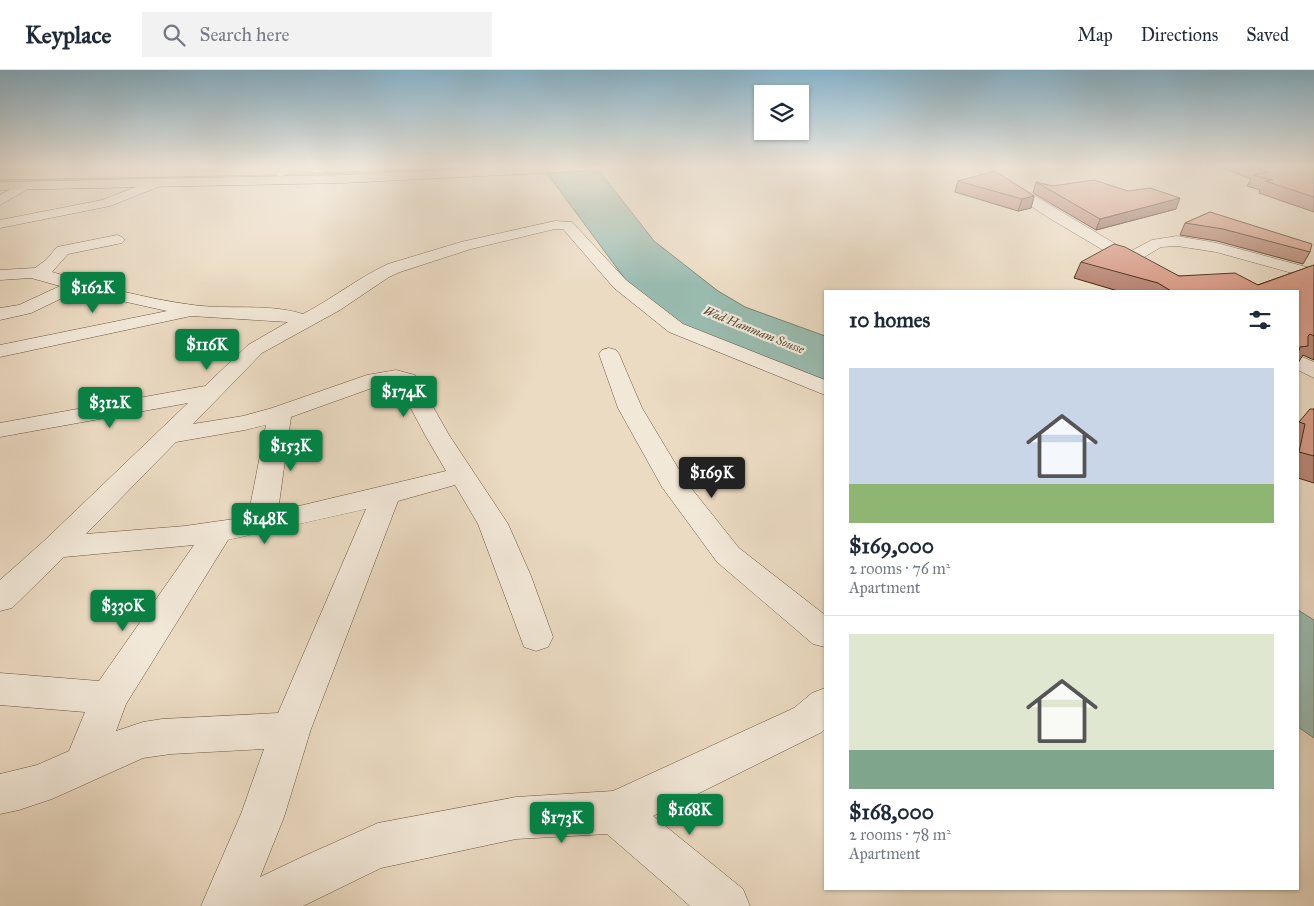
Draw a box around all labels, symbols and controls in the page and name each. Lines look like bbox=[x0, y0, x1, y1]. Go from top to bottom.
search box bbox=[142, 12, 492, 57]
text: Keyplace bbox=[25, 20, 112, 50]
icon: search bbox=[160, 21, 188, 49]
text: Search here bbox=[200, 23, 289, 46]
text: Map bbox=[1077, 24, 1113, 46]
text: Directions bbox=[1141, 24, 1218, 46]
text: Saved bbox=[1246, 24, 1289, 46]
map controls bbox=[754, 85, 809, 140]
button: layers bbox=[754, 85, 809, 140]
pin: $162K bbox=[58, 272, 128, 314]
text: $162K bbox=[71, 278, 115, 297]
water label: Wad Hammam Sousse bbox=[702, 303, 807, 357]
icon: filters bbox=[1246, 306, 1274, 334]
text: 10 homes bbox=[849, 307, 930, 333]
pin: $116K bbox=[172, 328, 242, 371]
text: $116K bbox=[186, 335, 228, 354]
pin: $174K bbox=[369, 376, 439, 418]
text: $174K bbox=[382, 382, 426, 401]
pin: $312K bbox=[75, 386, 145, 429]
text: $312K bbox=[89, 393, 131, 412]
icon: home bbox=[1017, 401, 1107, 491]
pin: $153K bbox=[256, 430, 326, 472]
text: $153K bbox=[271, 436, 312, 455]
pin: $169K bbox=[677, 456, 747, 499]
text: $169K bbox=[690, 463, 734, 482]
pin: $148K bbox=[230, 502, 300, 545]
text: $148K bbox=[243, 509, 287, 528]
text: $169,000 bbox=[849, 533, 934, 559]
text: 2 rooms · 76 m² bbox=[849, 559, 950, 578]
text: Apartment bbox=[849, 578, 921, 597]
pin: $330K bbox=[88, 590, 158, 632]
text: $330K bbox=[101, 596, 145, 615]
icon: home bbox=[1017, 666, 1107, 756]
pin: $168K bbox=[655, 794, 725, 836]
text: $168,000 bbox=[849, 799, 934, 825]
text: $168K bbox=[668, 800, 712, 819]
pin: $173K bbox=[527, 802, 597, 844]
text: $173K bbox=[541, 808, 583, 827]
text: 2 rooms · 78 m² bbox=[849, 825, 951, 844]
text: Apartment bbox=[849, 844, 921, 863]

